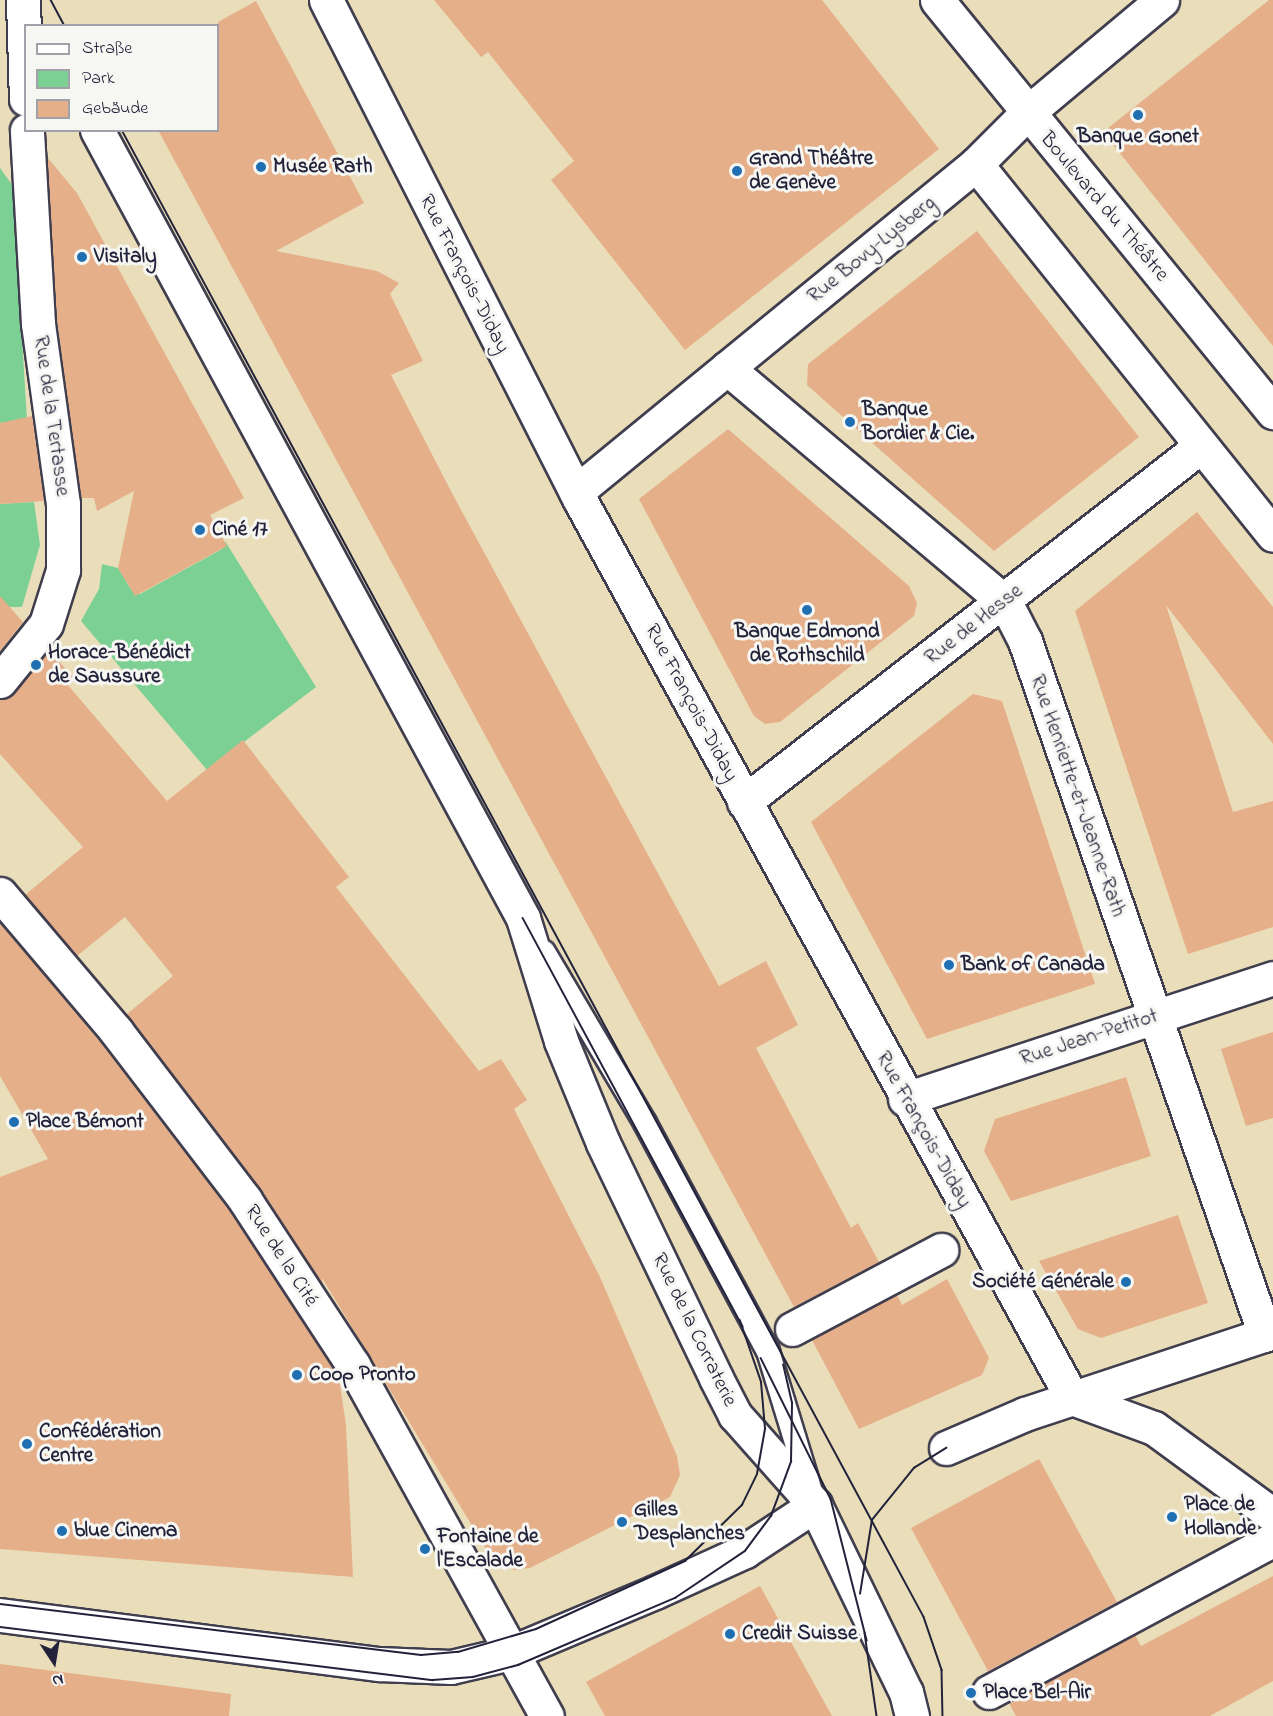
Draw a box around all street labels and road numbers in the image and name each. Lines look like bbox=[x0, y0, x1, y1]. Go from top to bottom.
street label: Boulevard du Théâtre bbox=[1034, 127, 1174, 287]
street label: Rue François-Diday bbox=[413, 190, 515, 358]
street label: Rue Bovy-Lysberg bbox=[803, 191, 941, 309]
street label: Rue de la Tertasse bbox=[27, 334, 75, 498]
street label: Rue de Hesse bbox=[920, 579, 1028, 671]
street label: Rue François-Diday bbox=[639, 620, 743, 786]
street label: Rue Henriette-et-Jeanne-Rath bbox=[1024, 672, 1130, 920]
street label: Rue Jean-Petitot bbox=[1017, 1004, 1161, 1072]
street label: Rue François-Diday bbox=[870, 1047, 976, 1213]
street label: Rue de la Cité bbox=[239, 1200, 323, 1312]
street label: Rue de la Corraterie bbox=[646, 1249, 742, 1411]

